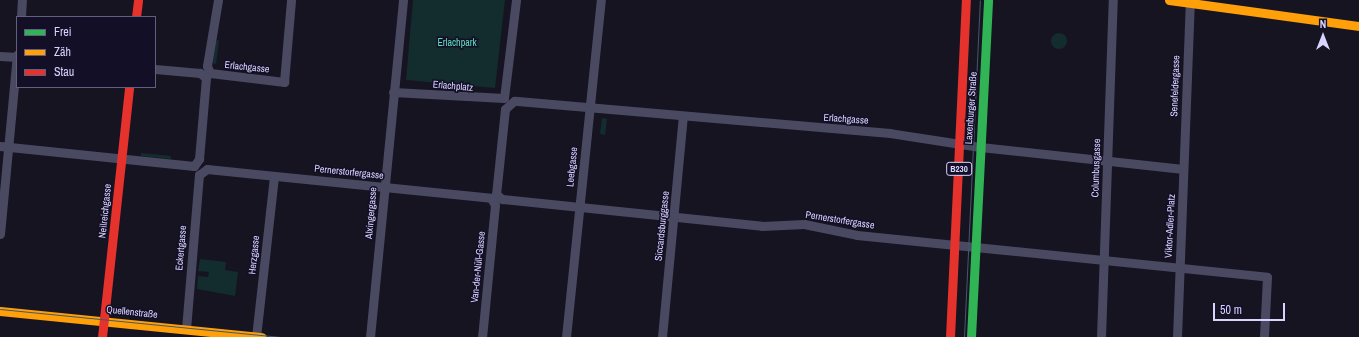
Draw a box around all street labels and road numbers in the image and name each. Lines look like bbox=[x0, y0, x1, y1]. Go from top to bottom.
street label: Senefeldergasse bbox=[1168, 55, 1182, 117]
street label: Erlachgasse bbox=[224, 59, 270, 75]
street label: Laxenburger Straße bbox=[962, 71, 980, 145]
street label: Erlachplatz bbox=[432, 78, 474, 94]
street label: Erlachgasse bbox=[823, 111, 869, 127]
street label: Columbusgasse bbox=[1089, 138, 1103, 198]
street label: Leebgasse bbox=[564, 146, 580, 188]
street label: Pernerstorfergasse bbox=[314, 162, 384, 182]
road number: B230 bbox=[946, 162, 972, 176]
street label: Neilreichgasse bbox=[96, 183, 114, 239]
street label: Alxingergasse bbox=[363, 187, 379, 239]
street label: Siccardsburggasse bbox=[652, 190, 672, 262]
street label: Viktor-Adler-Platz bbox=[1162, 194, 1178, 258]
street label: Pernerstorfergasse bbox=[805, 209, 875, 231]
street label: Eckertgasse bbox=[173, 225, 189, 271]
street label: Van-der-Nüll-Gasse bbox=[468, 231, 488, 303]
street label: Herzgasse bbox=[246, 235, 262, 275]
street label: Quellenstraße bbox=[106, 303, 158, 321]

